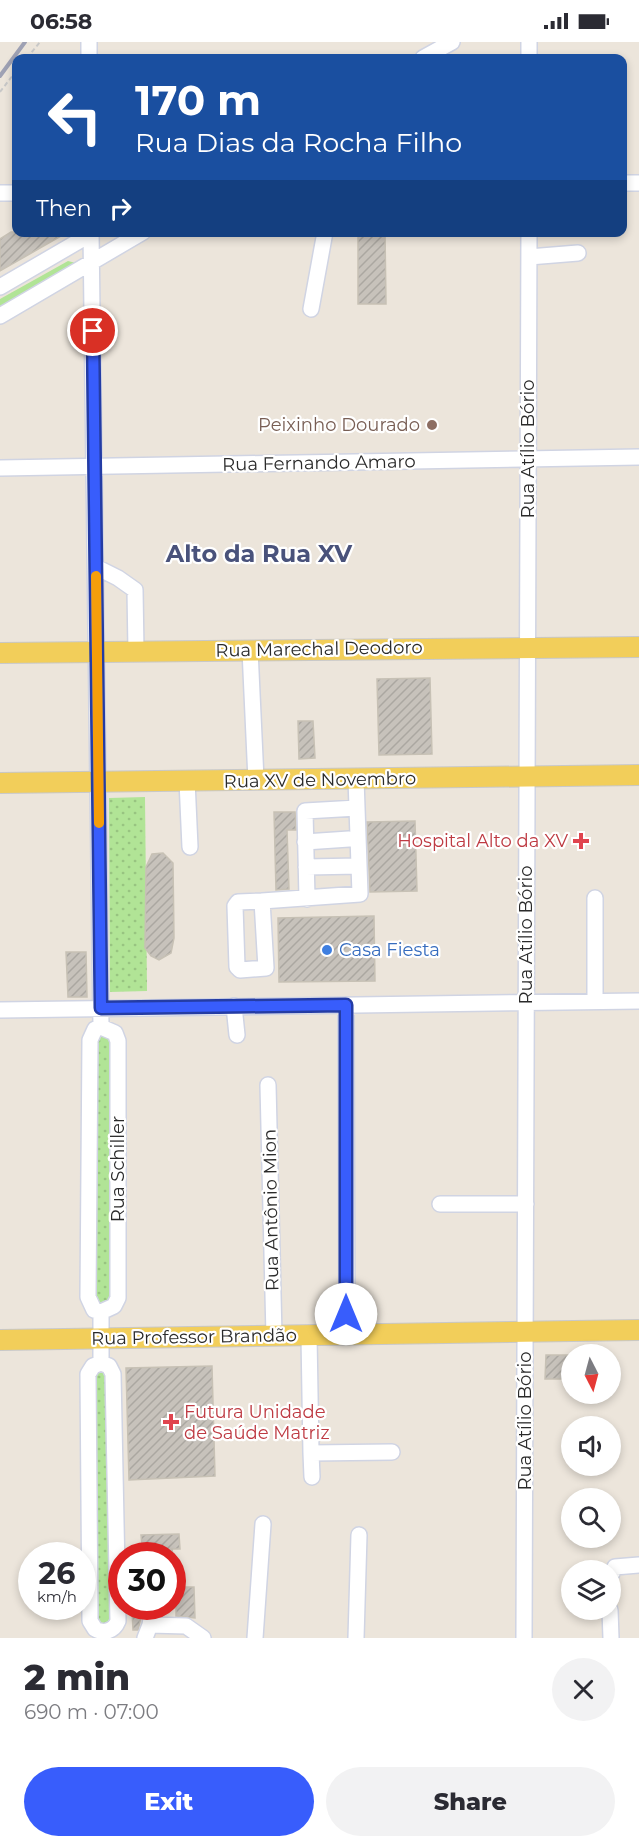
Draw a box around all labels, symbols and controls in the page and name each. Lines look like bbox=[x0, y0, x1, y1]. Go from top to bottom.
text: 06:58 bbox=[30, 8, 92, 35]
text: 170 m bbox=[135, 74, 261, 126]
icon: left bbox=[36, 78, 114, 156]
text: Rua Dias da Rocha Filho bbox=[135, 126, 462, 159]
icon: right bbox=[104, 192, 137, 225]
text: Then bbox=[36, 195, 92, 222]
pin bbox=[67, 305, 118, 356]
icon: arrive bbox=[76, 314, 109, 347]
street label: Rua Atílio Bório bbox=[517, 379, 539, 519]
place label: Peixinho Dourado bbox=[258, 414, 420, 436]
marker: Peixinho Dourado bbox=[425, 418, 439, 432]
street label: Rua Fernando Amaro bbox=[222, 450, 416, 476]
district label: Alto da Rua XV bbox=[165, 539, 353, 568]
street label: Rua Marechal Deodoro bbox=[215, 636, 423, 662]
street label: Rua XV de Novembro bbox=[224, 767, 416, 793]
place label: Hospital Alto da XV bbox=[397, 830, 568, 852]
marker: Hospital Alto da XV bbox=[572, 832, 590, 850]
street label: Rua Atílio Bório bbox=[515, 865, 537, 1005]
place label: Casa Fiesta bbox=[339, 939, 440, 961]
marker: Casa Fiesta bbox=[320, 943, 334, 957]
street label: Rua Schiller bbox=[107, 1116, 129, 1222]
street label: Rua Antônio Mion bbox=[259, 1129, 283, 1291]
position arrow bbox=[314, 1282, 378, 1346]
street label: Rua Professor Brandão bbox=[91, 1324, 297, 1350]
north arrow bbox=[561, 1344, 621, 1404]
map controls bbox=[561, 1344, 621, 1620]
street label: Rua Atílio Bório bbox=[514, 1351, 536, 1491]
place label: Futura Unidade de Saúde Matriz bbox=[184, 1401, 330, 1444]
marker: Futura Unidade de Saúde Matriz bbox=[162, 1413, 180, 1431]
button: sound bbox=[561, 1416, 621, 1476]
button: search bbox=[561, 1488, 621, 1548]
speed limit sign: 30 bbox=[108, 1542, 186, 1620]
text: 26 bbox=[39, 1555, 75, 1592]
button: layers bbox=[561, 1560, 621, 1620]
text: km/h bbox=[37, 1587, 77, 1606]
text: 2 min bbox=[24, 1655, 130, 1699]
button: close bbox=[552, 1658, 615, 1721]
text: 690 m · 07:00 bbox=[24, 1700, 159, 1724]
button: Exit bbox=[24, 1767, 314, 1836]
button: Share bbox=[326, 1767, 615, 1836]

